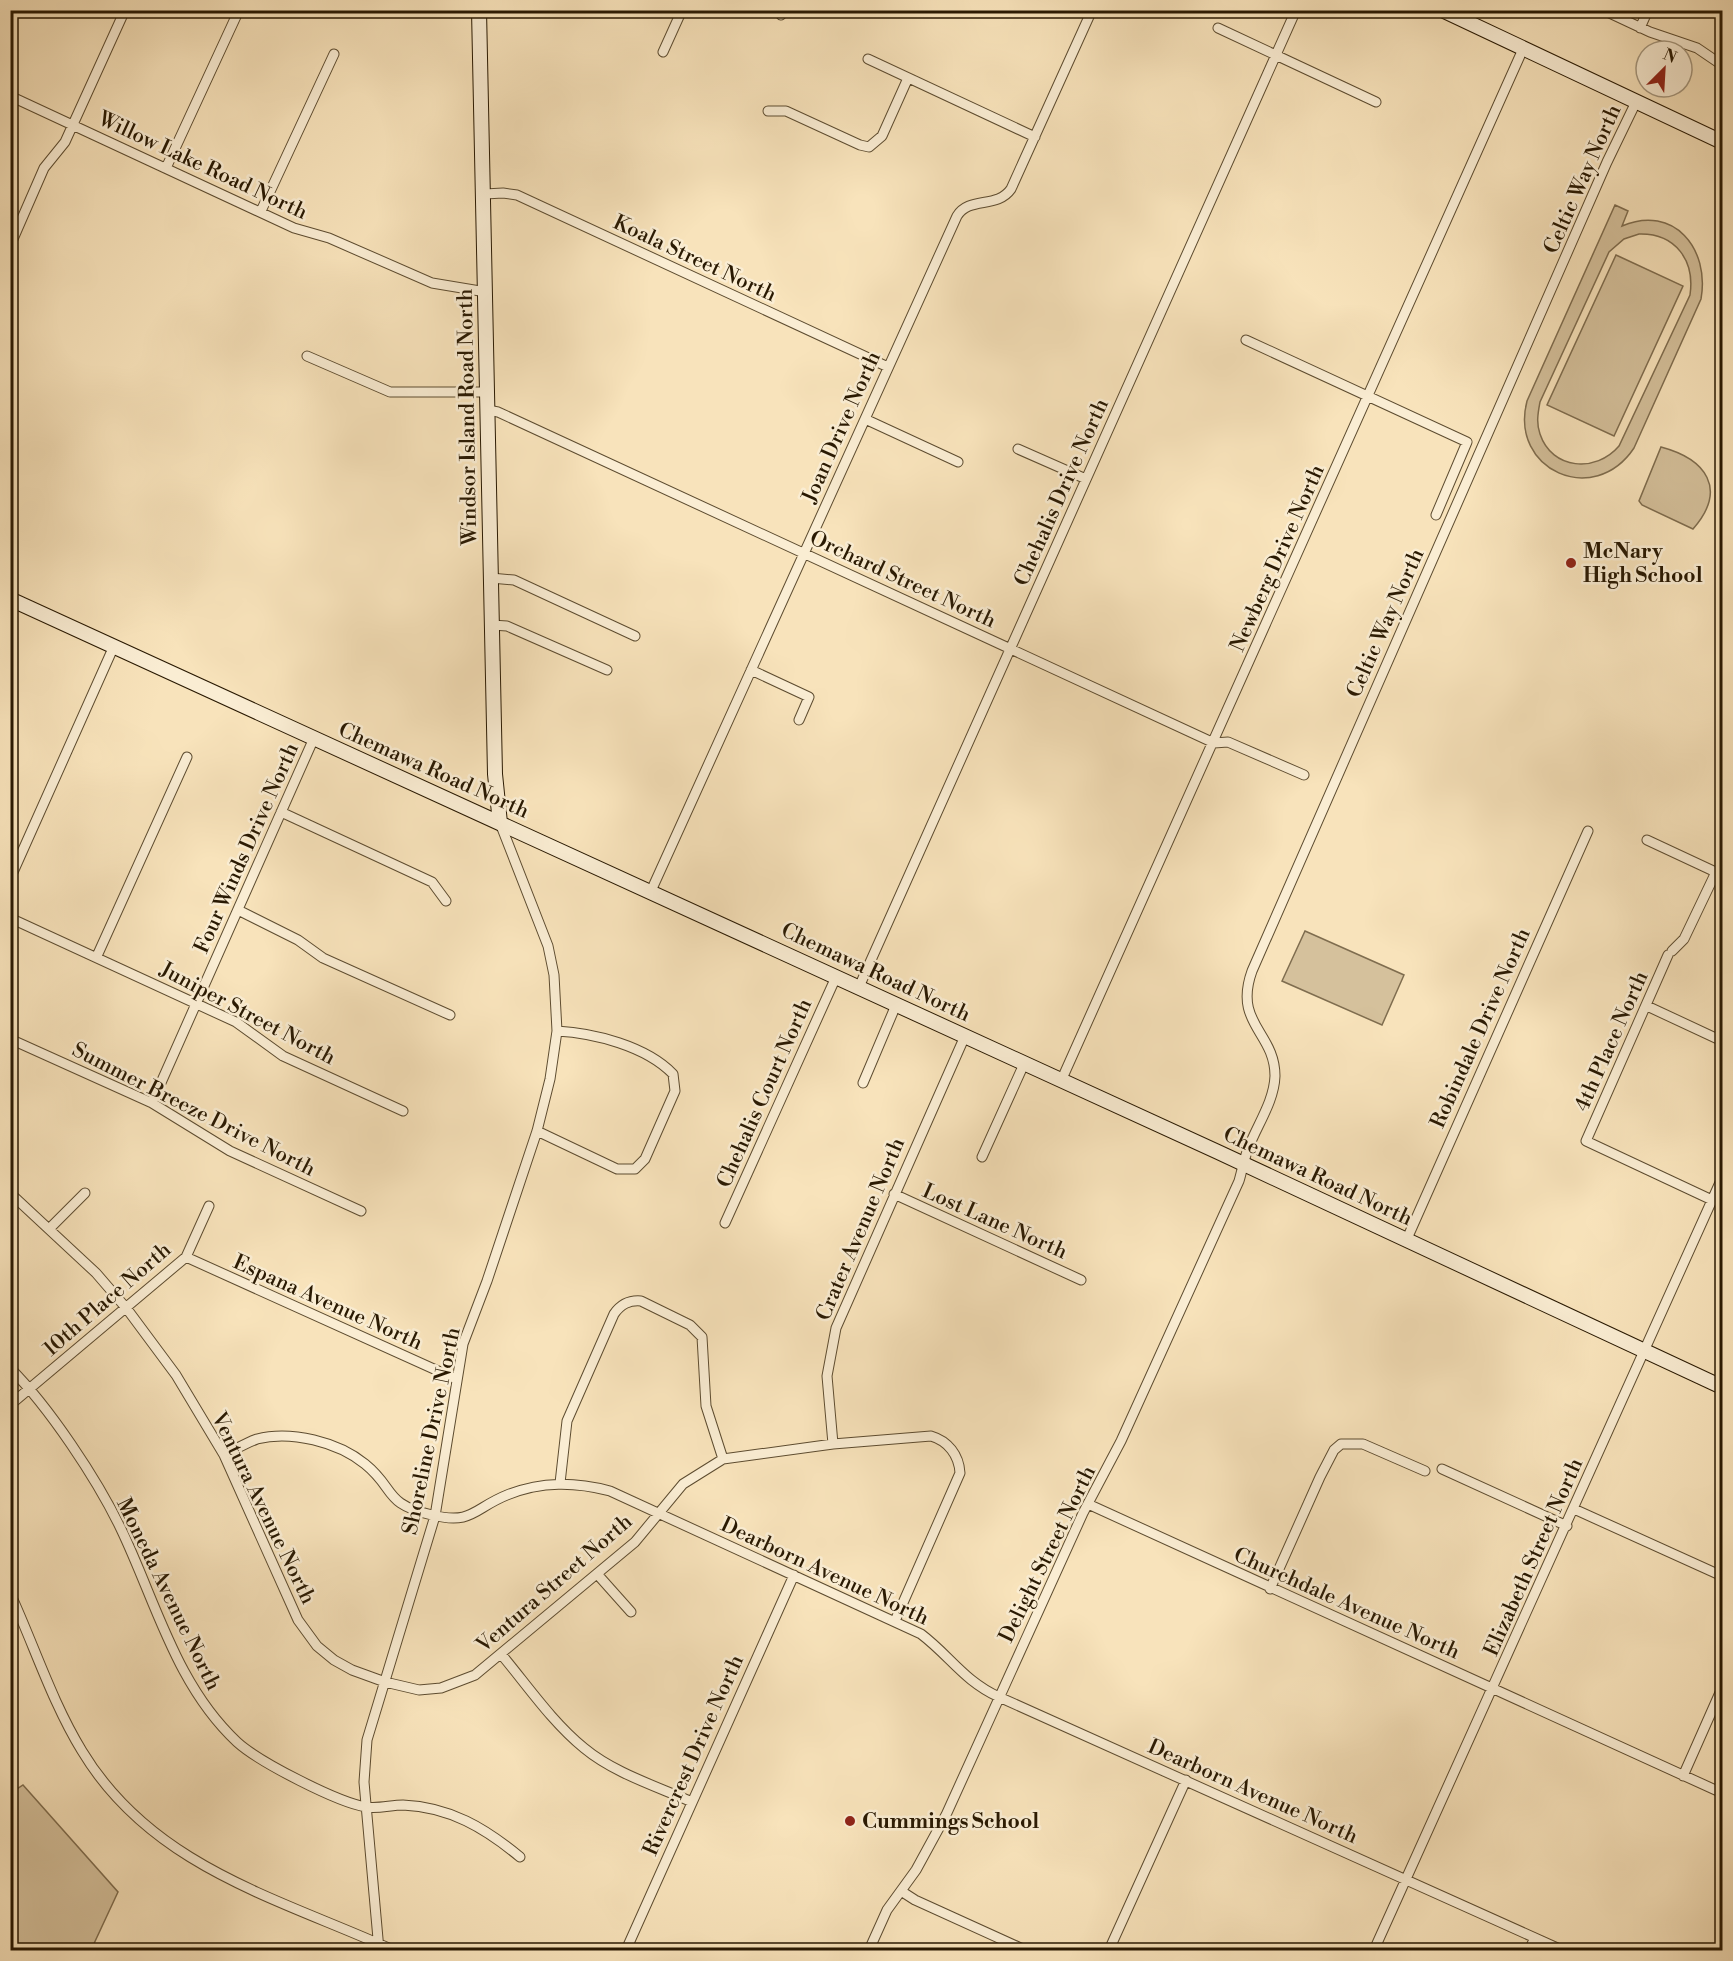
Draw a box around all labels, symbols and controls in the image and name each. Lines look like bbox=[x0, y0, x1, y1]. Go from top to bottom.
north arrow bbox=[1634, 39, 1694, 99]
text: N bbox=[1660, 45, 1680, 68]
street label: Celtic Way North bbox=[1538, 100, 1628, 258]
street label: Willow Lake Road North bbox=[93, 105, 312, 226]
street label: Koala Street North bbox=[609, 210, 781, 308]
street label: Windsor Island Road North bbox=[453, 288, 483, 547]
street label: Joan Drive North bbox=[796, 347, 887, 508]
street label: Chehalis Drive North bbox=[1009, 394, 1115, 590]
street label: Newberg Drive North bbox=[1225, 460, 1331, 656]
street label: Orchard Street North bbox=[805, 525, 1000, 635]
place label: McNary High School bbox=[1583, 539, 1703, 589]
street label: Celtic Way North bbox=[1341, 544, 1431, 702]
marker: McNary High School bbox=[1564, 556, 1578, 570]
street label: Chemawa Road North bbox=[334, 717, 533, 825]
street label: Four Winds Drive North bbox=[189, 739, 305, 958]
street label: Chemawa Road North bbox=[777, 918, 975, 1028]
street label: Robindale Drive North bbox=[1425, 924, 1537, 1132]
street label: Juniper Street North bbox=[154, 956, 340, 1071]
street label: 4th Place North bbox=[1569, 967, 1655, 1116]
street label: Chehalis Court North bbox=[712, 994, 818, 1192]
street label: Summer Breeze Drive North bbox=[68, 1037, 320, 1183]
street label: Chemawa Road North bbox=[1219, 1122, 1417, 1232]
street label: Crater Avenue North bbox=[811, 1134, 911, 1325]
street label: Lost Lane North bbox=[918, 1178, 1072, 1266]
street label: 10th Place North bbox=[39, 1237, 177, 1362]
street label: Espana Avenue North bbox=[229, 1249, 427, 1357]
street label: Shoreline Drive North bbox=[397, 1325, 467, 1537]
street label: Ventura Avenue North bbox=[205, 1407, 321, 1609]
street label: Elizabeth Street North bbox=[1479, 1454, 1589, 1660]
street label: Delight Street North bbox=[994, 1461, 1102, 1647]
street label: Moneda Avenue North bbox=[110, 1494, 226, 1695]
street label: Ventura Street North bbox=[471, 1509, 638, 1659]
street label: Dearborn Avenue North bbox=[716, 1512, 933, 1632]
street label: Churchdale Avenue North bbox=[1229, 1542, 1464, 1666]
street label: Rivercrest Drive North bbox=[638, 1651, 750, 1860]
street label: Dearborn Avenue North bbox=[1144, 1734, 1362, 1850]
place label: Cummings School bbox=[862, 1809, 1039, 1835]
marker: Cummings School bbox=[843, 1814, 857, 1828]

